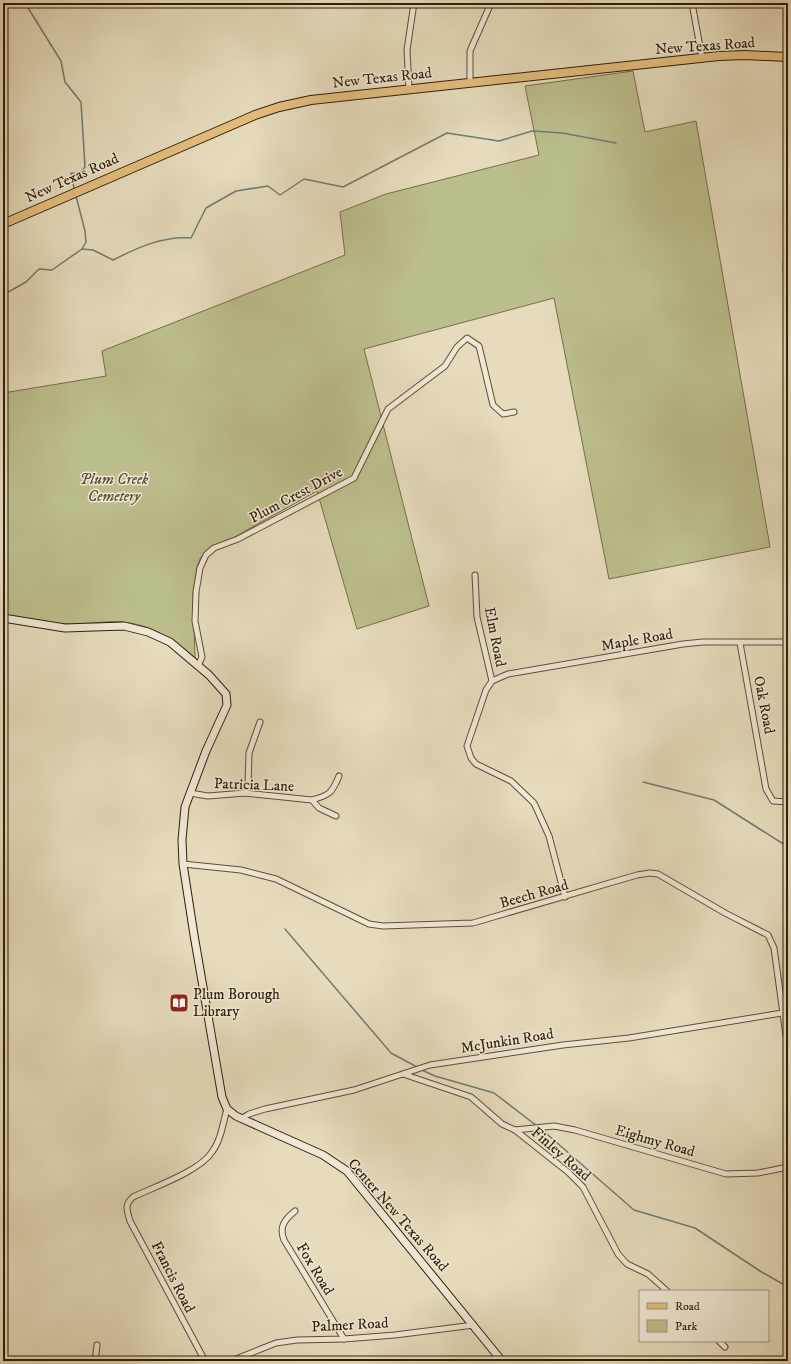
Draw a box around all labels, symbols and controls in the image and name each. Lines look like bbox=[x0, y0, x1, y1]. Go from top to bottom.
street label: New Texas Road bbox=[654, 33, 756, 59]
street label: New Texas Road bbox=[331, 63, 433, 93]
street label: New Texas Road bbox=[22, 149, 122, 207]
street label: Plum Crest Drive bbox=[246, 462, 346, 528]
park label: Plum Creek Cemetery bbox=[80, 470, 149, 506]
street label: Elm Road bbox=[480, 605, 510, 669]
street label: Maple Road bbox=[600, 624, 675, 656]
street label: Oak Road bbox=[749, 674, 779, 736]
street label: Patricia Lane bbox=[213, 774, 295, 796]
street label: Beech Road bbox=[497, 875, 571, 913]
place label: Plum Borough Library bbox=[193, 985, 280, 1021]
library icon: Plum Borough Library bbox=[168, 992, 190, 1014]
street label: McJunkin Road bbox=[459, 1024, 555, 1058]
street label: Eighmy Road bbox=[613, 1121, 698, 1162]
street label: Finley Road bbox=[527, 1123, 595, 1185]
street label: Center New Texas Road bbox=[344, 1154, 453, 1276]
street label: Francis Road bbox=[147, 1238, 199, 1316]
street label: Fox Road bbox=[292, 1239, 338, 1299]
legend bbox=[639, 1290, 769, 1342]
text: Road bbox=[675, 1299, 700, 1314]
street label: Palmer Road bbox=[311, 1313, 389, 1336]
text: Park bbox=[675, 1319, 697, 1334]

